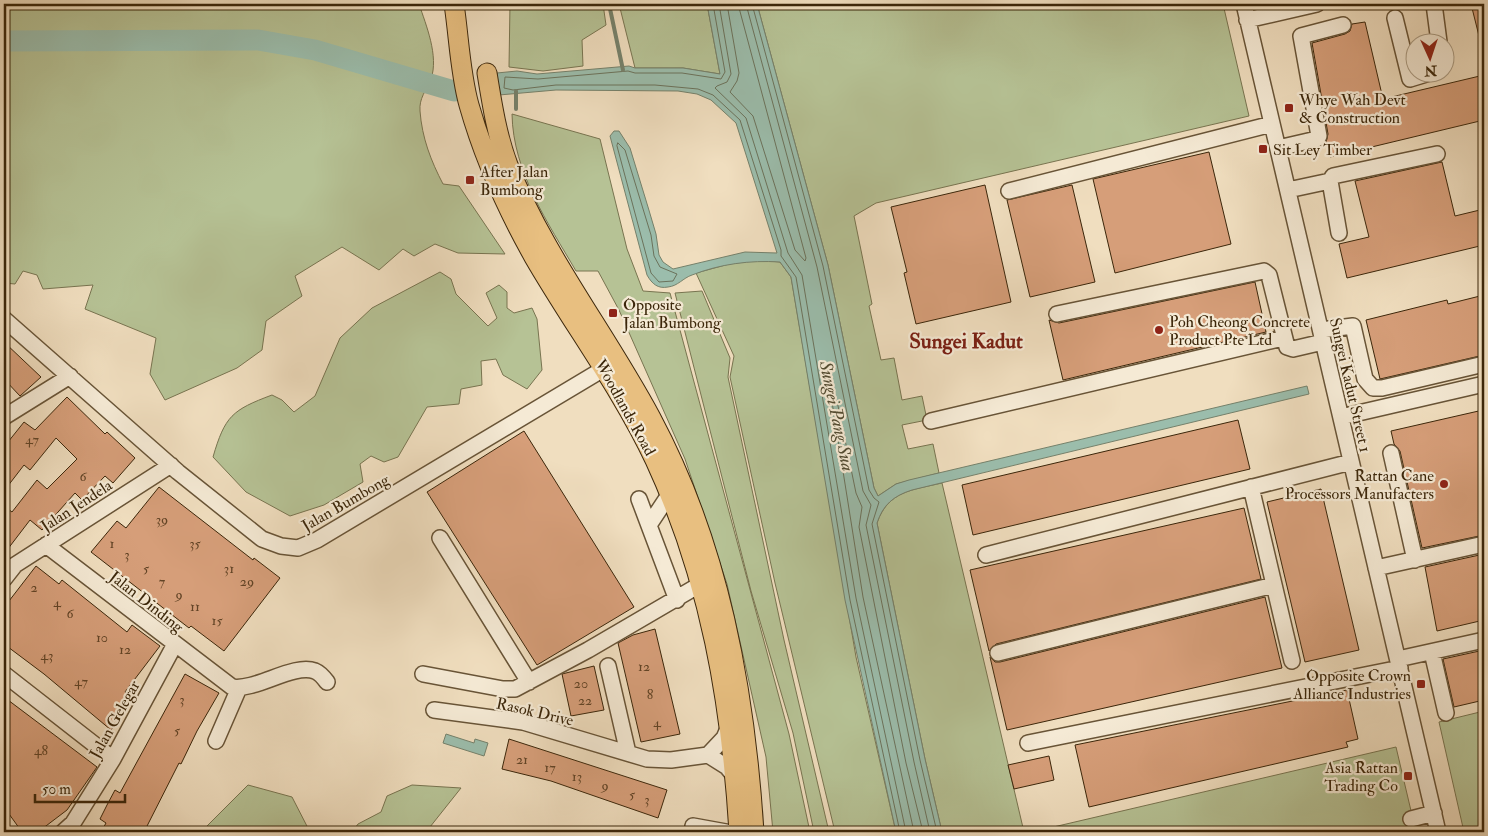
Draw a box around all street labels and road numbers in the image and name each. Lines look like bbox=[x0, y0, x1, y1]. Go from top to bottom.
street label: Sungei Kadut Street 1 bbox=[1325, 316, 1375, 455]
street label: Woodlands Road bbox=[590, 355, 660, 459]
street label: Jalan Bumbong bbox=[297, 469, 394, 537]
street label: Jalan Jendela bbox=[36, 475, 117, 538]
street label: Jalan Dinding bbox=[104, 566, 188, 638]
street label: Jalan Gelegar bbox=[85, 677, 145, 763]
street label: Rasok Drive bbox=[494, 693, 576, 731]

